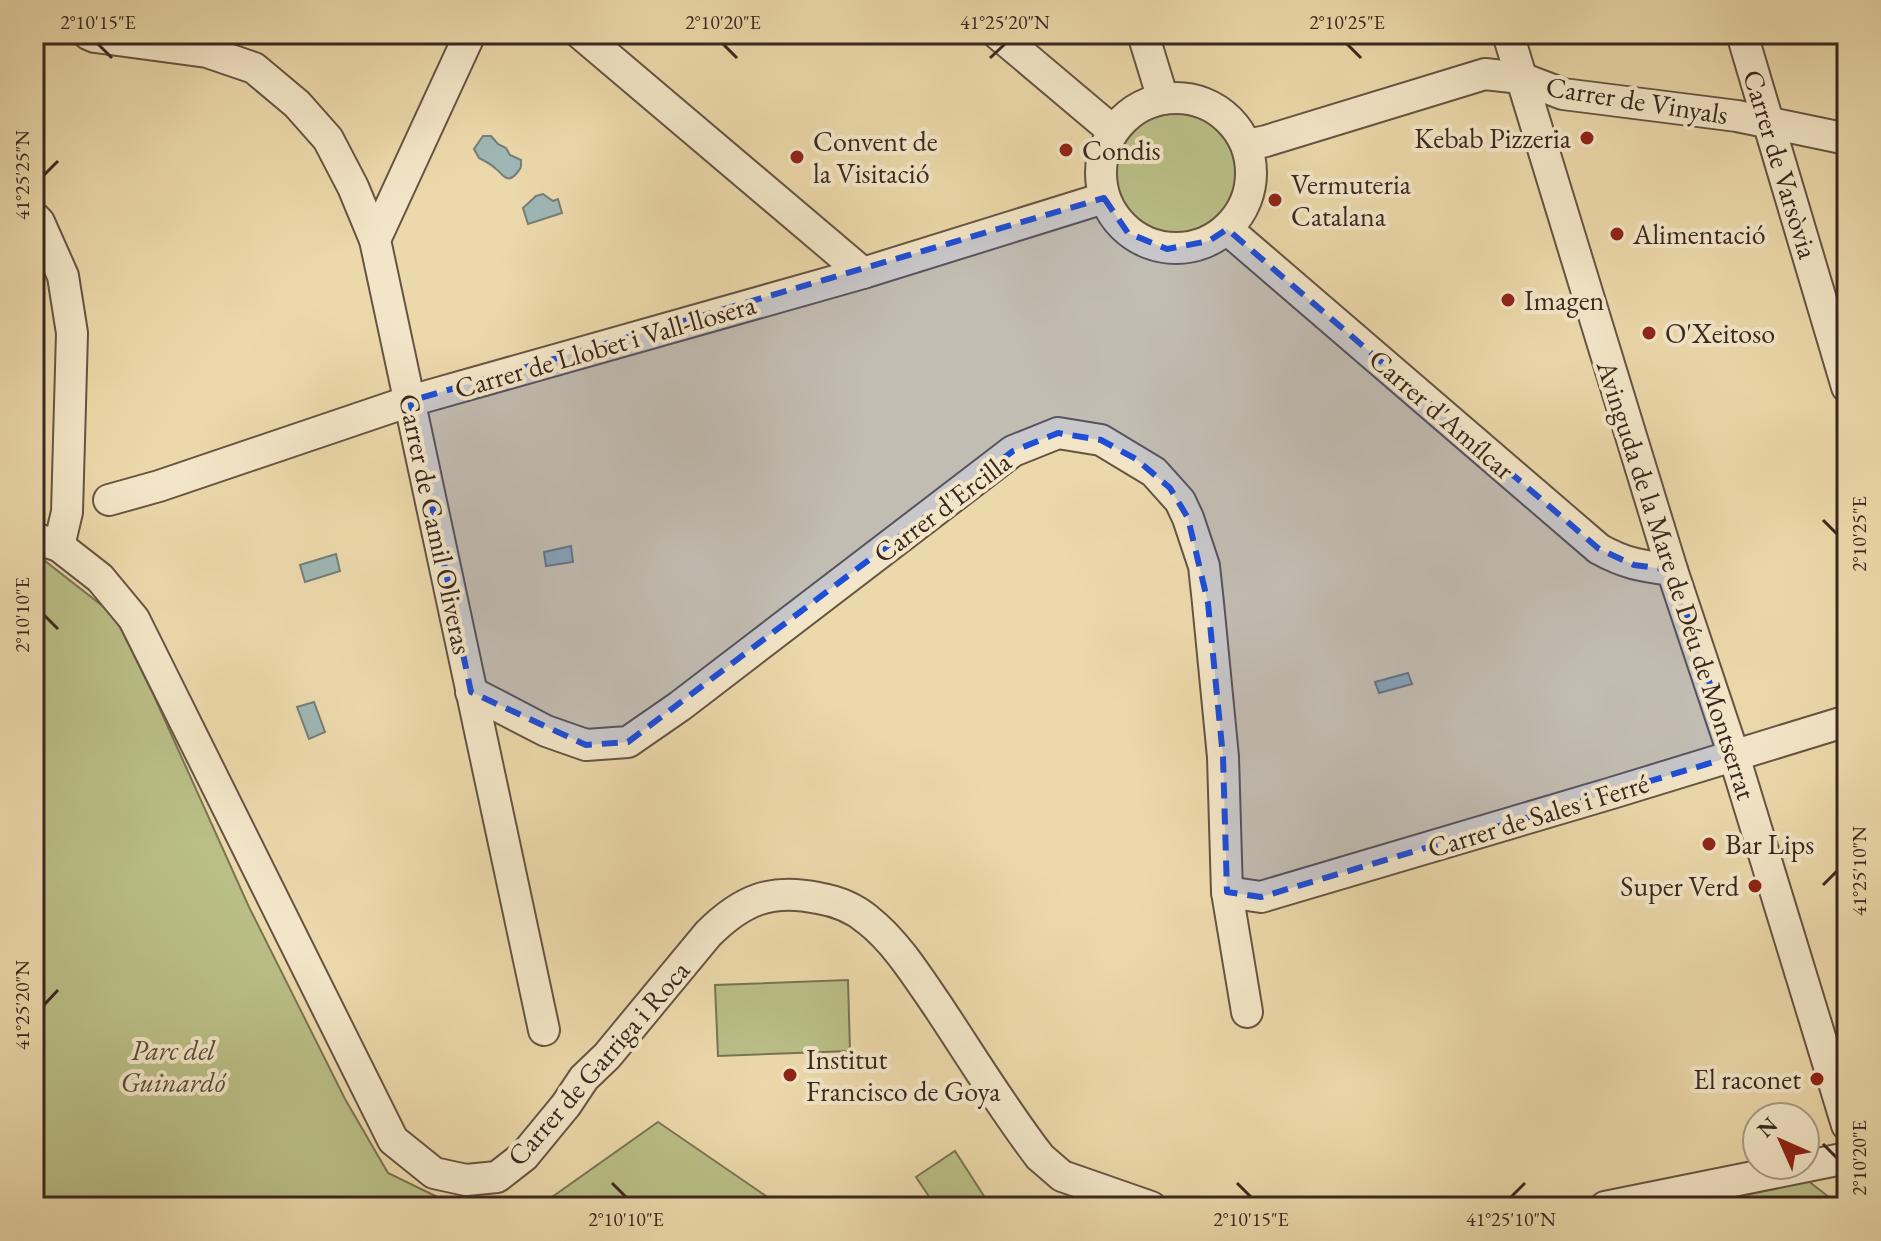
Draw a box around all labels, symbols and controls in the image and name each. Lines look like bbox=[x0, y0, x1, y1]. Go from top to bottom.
text: 2°10'15"E bbox=[60, 9, 136, 35]
text: 2°10'20"E bbox=[685, 9, 761, 35]
text: 41°25'20"N bbox=[960, 9, 1050, 35]
text: 2°10'25"E bbox=[1309, 9, 1385, 35]
street label: Carrer de Varsòvia bbox=[1735, 65, 1827, 264]
street label: Carrer de Vinyals bbox=[1543, 68, 1731, 132]
place label: Kebab Pizzeria bbox=[1414, 120, 1572, 156]
place label: Convent de la Visitació bbox=[813, 123, 938, 191]
marker: Kebab Pizzeria bbox=[1578, 129, 1596, 147]
text: 41°25'25"N bbox=[9, 130, 35, 220]
place label: Condis bbox=[1082, 132, 1161, 168]
marker: Condis bbox=[1057, 141, 1075, 159]
marker: Convent de la Visitació bbox=[788, 148, 806, 166]
place label: Vermuteria Catalana bbox=[1291, 166, 1412, 234]
marker: Vermuteria Catalana bbox=[1266, 191, 1284, 209]
place label: Alimentació bbox=[1632, 216, 1766, 252]
marker: Alimentació bbox=[1608, 225, 1626, 243]
place label: Imagen bbox=[1524, 282, 1605, 318]
street label: Carrer de Llobet i Vall-llosera bbox=[450, 286, 760, 406]
marker: Imagen bbox=[1499, 291, 1517, 309]
place label: O'Xeitoso bbox=[1665, 315, 1775, 351]
marker: O'Xeitoso bbox=[1640, 324, 1658, 342]
street label: Carrer d'Amílcar bbox=[1362, 341, 1523, 488]
street label: Avinguda de la Mare de Déu de Montserrat bbox=[1589, 355, 1765, 804]
street label: Carrer de Camil Oliveras bbox=[391, 390, 481, 658]
street label: Carrer d'Ercilla bbox=[866, 443, 1019, 571]
text: 2°10'25"E bbox=[1846, 496, 1872, 572]
text: 2°10'10"E bbox=[9, 577, 35, 653]
street label: Carrer de Sales i Ferré bbox=[1423, 764, 1653, 866]
place label: Bar Lips bbox=[1725, 826, 1814, 862]
text: 41°25'10"N bbox=[1846, 826, 1872, 916]
marker: Bar Lips bbox=[1700, 835, 1718, 853]
place label: Super Verd bbox=[1620, 868, 1740, 904]
marker: Super Verd bbox=[1746, 877, 1764, 895]
street label: Carrer de Garriga i Roca bbox=[499, 952, 698, 1173]
text: 41°25'20"N bbox=[9, 960, 35, 1050]
park label: Parc del Guinardó bbox=[121, 1032, 227, 1100]
place label: Institut Francisco de Goya bbox=[806, 1041, 1001, 1109]
place label: El raconet bbox=[1693, 1061, 1801, 1097]
marker: Institut Francisco de Goya bbox=[781, 1066, 799, 1084]
marker: El raconet bbox=[1808, 1070, 1826, 1088]
north arrow bbox=[1741, 1101, 1821, 1181]
text: N bbox=[1751, 1111, 1784, 1144]
text: 2°10'20"E bbox=[1846, 1120, 1872, 1196]
text: 2°10'10"E bbox=[588, 1206, 664, 1232]
text: 2°10'15"E bbox=[1213, 1206, 1289, 1232]
text: 41°25'10"N bbox=[1466, 1206, 1556, 1232]

